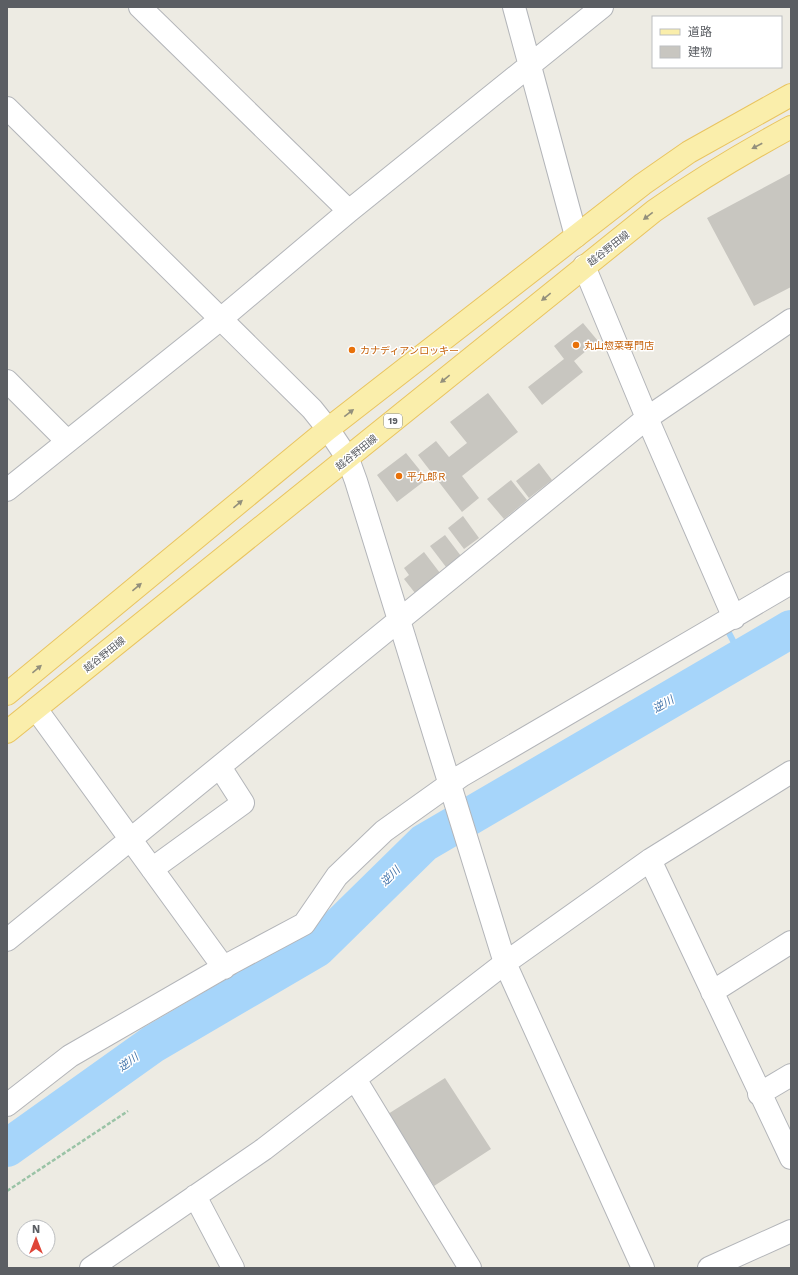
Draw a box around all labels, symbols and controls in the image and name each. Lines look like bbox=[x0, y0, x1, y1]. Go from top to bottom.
legend bbox=[652, 16, 782, 68]
text: 道路 bbox=[688, 25, 712, 39]
text: 建物 bbox=[688, 45, 712, 59]
one-way arrow bbox=[751, 142, 762, 149]
one-way arrow bbox=[642, 212, 653, 221]
street label: 越谷野田線 bbox=[585, 229, 631, 268]
one-way arrow bbox=[540, 293, 551, 302]
marker: 丸山惣菜専門店 bbox=[571, 340, 581, 350]
place label: 丸山惣菜専門店 bbox=[584, 340, 654, 351]
marker: カナディアンロッキー bbox=[347, 345, 357, 355]
place label: カナディアンロッキー bbox=[360, 345, 459, 356]
one-way arrow bbox=[440, 375, 451, 384]
one-way arrow bbox=[344, 409, 355, 417]
road number: 19 bbox=[384, 414, 402, 428]
street label: 越谷野田線 bbox=[333, 432, 379, 472]
marker: 平九郎Ｒ bbox=[394, 471, 404, 481]
place label: 平九郎Ｒ bbox=[407, 471, 447, 482]
one-way arrow bbox=[232, 499, 243, 508]
one-way arrow bbox=[132, 582, 143, 591]
street label: 越谷野田線 bbox=[81, 634, 127, 674]
one-way arrow bbox=[32, 665, 43, 674]
water label: 逆川 bbox=[650, 693, 677, 716]
water label: 逆川 bbox=[378, 863, 403, 889]
water label: 逆川 bbox=[116, 1050, 142, 1074]
north arrow bbox=[16, 1219, 56, 1259]
text: N bbox=[32, 1223, 40, 1236]

